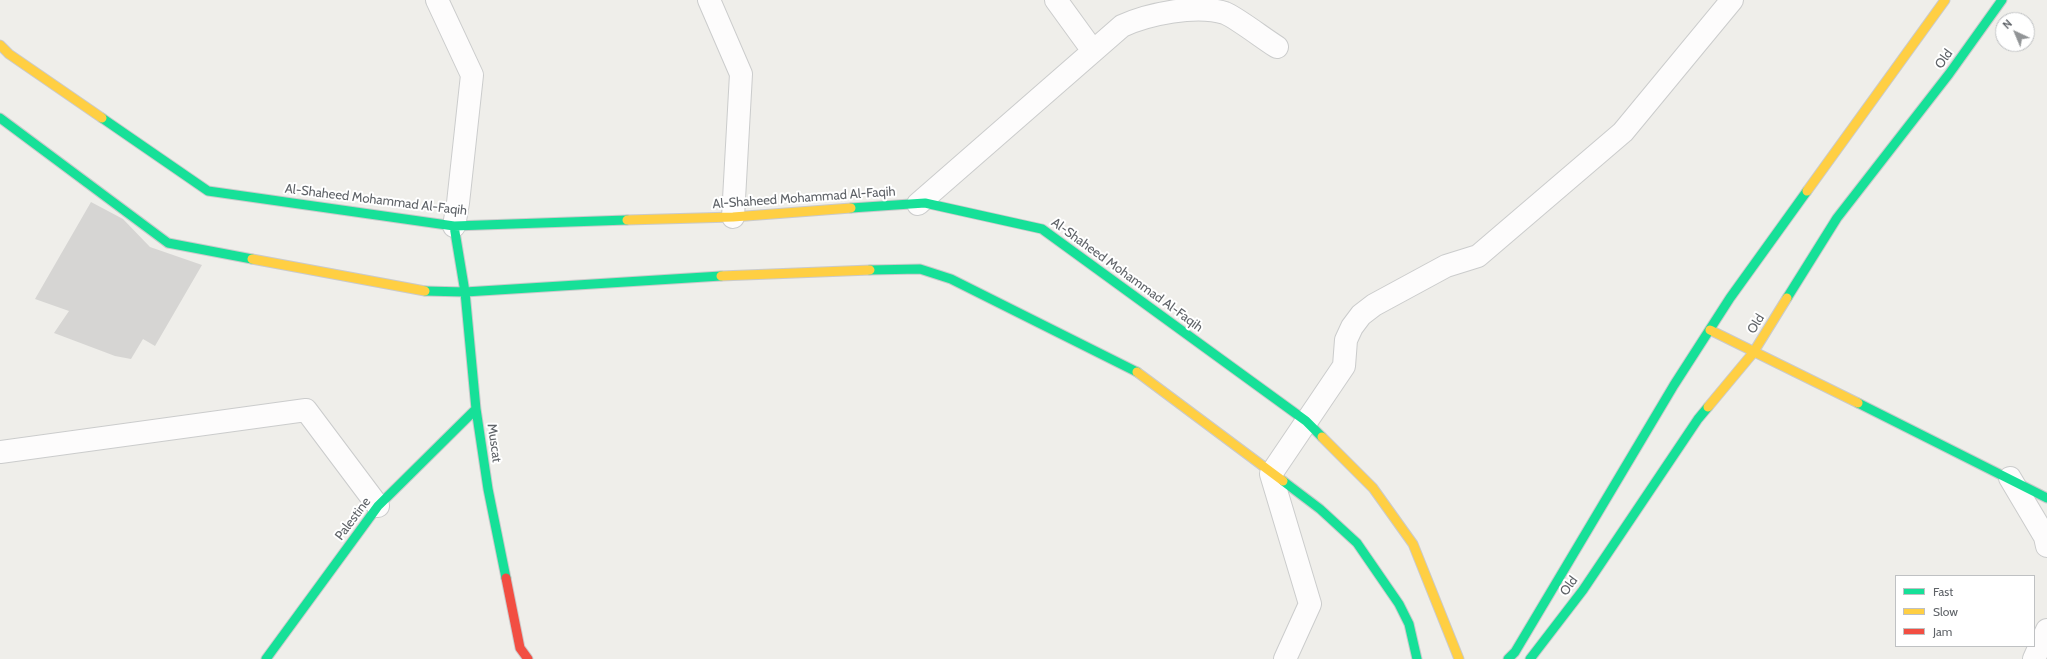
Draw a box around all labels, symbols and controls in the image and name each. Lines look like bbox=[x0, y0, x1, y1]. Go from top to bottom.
north arrow bbox=[1995, 12, 2035, 52]
text: N bbox=[2000, 16, 2015, 32]
street label: Old bbox=[1932, 46, 1956, 72]
street label: Al-Shaheed Mohammad Al-Faqih bbox=[284, 181, 468, 219]
street label: Al-Shaheed Mohammad Al-Faqih bbox=[712, 184, 896, 212]
street label: Al-Shaheed Mohammad Al-Faqih bbox=[1048, 215, 1206, 335]
street label: Old bbox=[1744, 311, 1768, 337]
street label: Muscat bbox=[484, 423, 504, 463]
street label: Palestine bbox=[332, 495, 374, 543]
street label: Old bbox=[1557, 573, 1581, 599]
legend bbox=[1895, 575, 2035, 647]
text: Fast bbox=[1933, 584, 1953, 599]
text: Slow bbox=[1933, 604, 1958, 619]
text: Jam bbox=[1933, 624, 1952, 639]

